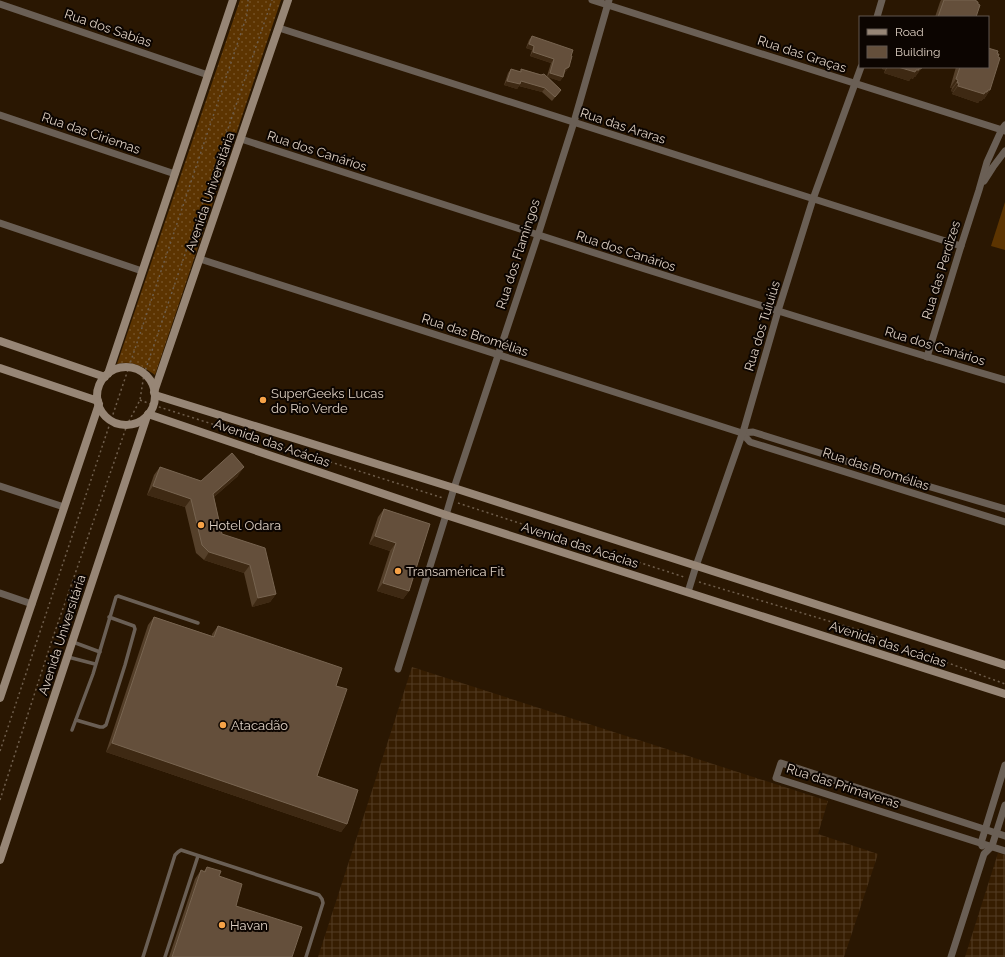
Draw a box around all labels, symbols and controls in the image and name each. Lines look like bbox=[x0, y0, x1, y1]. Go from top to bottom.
street label: Rua dos Sabías bbox=[62, 6, 154, 50]
legend bbox=[859, 16, 989, 68]
text: Road bbox=[895, 25, 924, 39]
street label: Rua das Graças bbox=[756, 33, 848, 75]
text: Building bbox=[895, 45, 941, 59]
street label: Rua das Araras bbox=[578, 105, 668, 147]
street label: Rua das Ciriemas bbox=[40, 109, 142, 157]
street label: Rua dos Canários bbox=[265, 128, 369, 174]
street label: Avenida Universitária bbox=[182, 130, 238, 254]
street label: Rua dos Flamingos bbox=[493, 197, 543, 311]
street label: Rua das Perdizes bbox=[919, 219, 963, 321]
street label: Rua dos Canários bbox=[574, 228, 678, 274]
street label: Rua dos Tuiuiús bbox=[741, 279, 783, 373]
street label: Rua das Bromélias bbox=[420, 311, 530, 359]
street label: Rua dos Canários bbox=[883, 324, 987, 368]
place label: SuperGeeks Lucas do Rio Verde bbox=[271, 386, 384, 416]
marker: SuperGeeks Lucas do Rio Verde bbox=[258, 395, 268, 405]
street label: Avenida das Acácias bbox=[212, 416, 332, 470]
street label: Rua das Bromélias bbox=[821, 445, 931, 493]
place label: Hotel Odara bbox=[209, 518, 281, 533]
street label: Avenida das Acácias bbox=[520, 519, 640, 571]
marker: Hotel Odara bbox=[196, 520, 206, 530]
place label: Transamérica Fit bbox=[406, 564, 505, 579]
marker: Transamérica Fit bbox=[393, 566, 403, 576]
street label: Avenida Universitária bbox=[35, 573, 89, 697]
street label: Avenida das Acácias bbox=[828, 618, 948, 670]
place label: Atacadão bbox=[231, 718, 288, 733]
marker: Atacadão bbox=[218, 720, 228, 730]
street label: Rua das Primaveras bbox=[785, 761, 901, 811]
place label: Havan bbox=[230, 918, 268, 933]
marker: Havan bbox=[217, 920, 227, 930]

